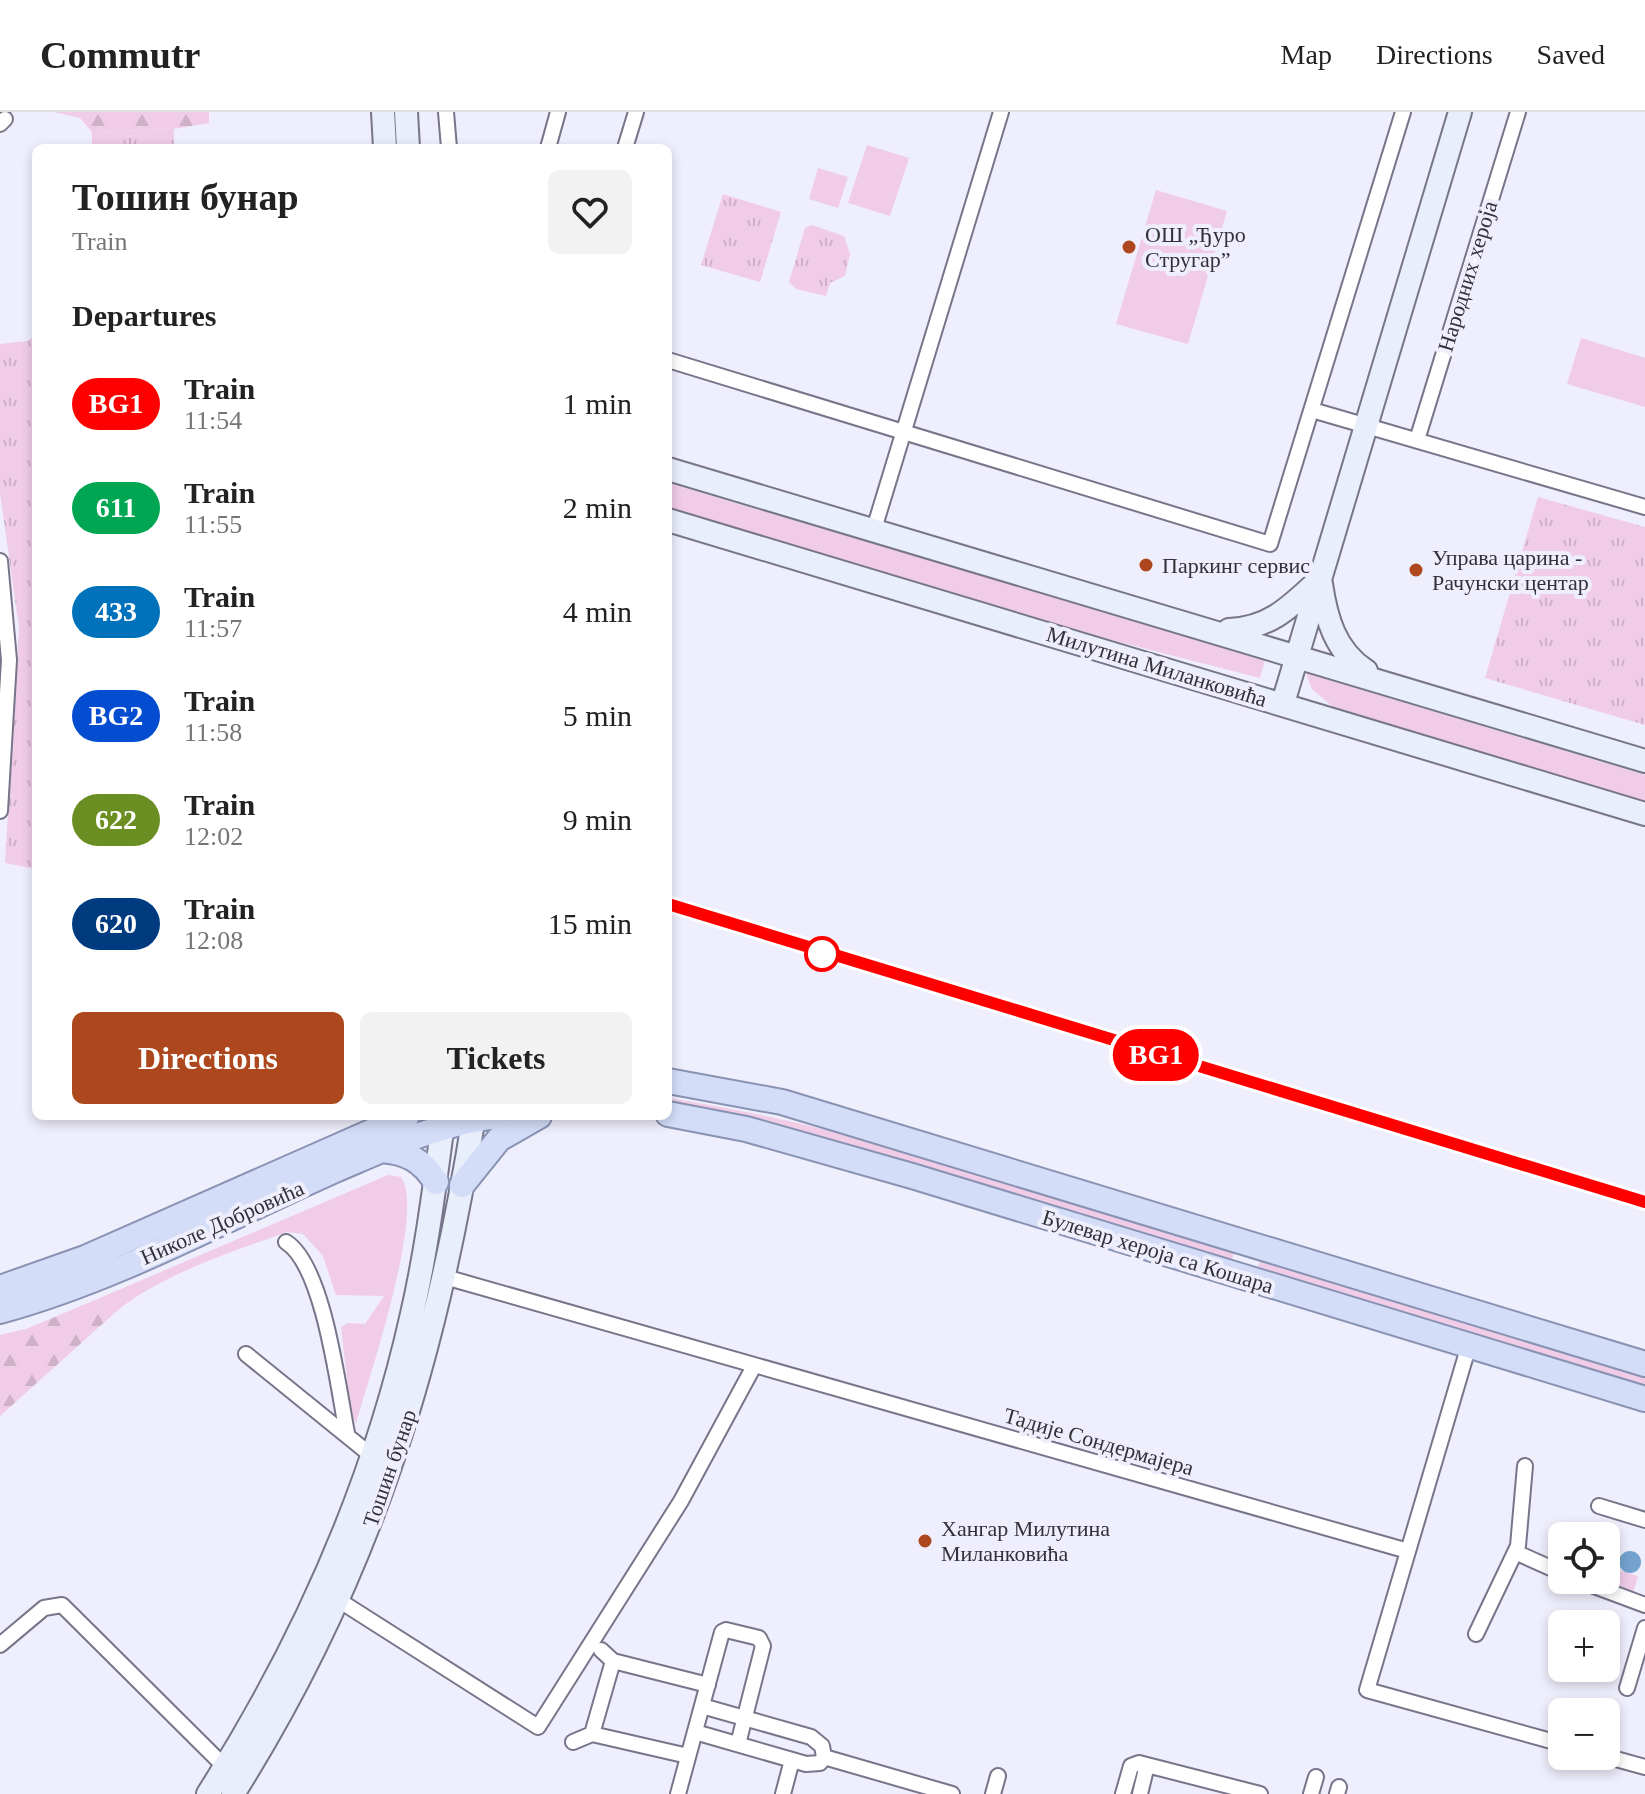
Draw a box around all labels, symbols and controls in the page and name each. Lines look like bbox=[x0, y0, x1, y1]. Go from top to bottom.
text: Commutr bbox=[40, 34, 200, 76]
text: Map bbox=[1281, 39, 1332, 70]
text: Directions bbox=[1376, 39, 1493, 70]
text: Saved bbox=[1537, 39, 1605, 70]
button: heart bbox=[548, 170, 632, 254]
text: Тошин бунар bbox=[72, 176, 299, 218]
street label: Народних хероја bbox=[1433, 198, 1502, 355]
place label: ОШ „Ђуро Стругар” bbox=[1145, 222, 1246, 272]
text: Train bbox=[72, 227, 127, 256]
marker: ОШ „Ђуро Стругар” bbox=[1120, 238, 1138, 256]
text: Departures bbox=[72, 299, 216, 332]
text: Train bbox=[184, 372, 255, 405]
text: 1 min bbox=[563, 387, 632, 420]
text: BG1 bbox=[89, 388, 143, 419]
text: 11:54 bbox=[184, 406, 242, 435]
text: Train bbox=[184, 476, 255, 509]
text: 2 min bbox=[563, 491, 632, 524]
text: 611 bbox=[96, 492, 136, 523]
text: 11:55 bbox=[184, 510, 242, 539]
place label: Управа царина - Рачунски центар bbox=[1432, 545, 1589, 595]
place label: Паркинг сервис bbox=[1162, 553, 1310, 578]
marker: Паркинг сервис bbox=[1137, 556, 1155, 574]
marker: Управа царина - Рачунски центар bbox=[1407, 561, 1425, 579]
text: Train bbox=[184, 580, 255, 613]
text: 4 min bbox=[563, 595, 632, 628]
text: 433 bbox=[95, 596, 137, 627]
text: 11:57 bbox=[184, 614, 242, 643]
street label: Милутина Миланковића bbox=[1044, 621, 1270, 712]
text: Train bbox=[184, 684, 255, 717]
text: 5 min bbox=[563, 699, 632, 732]
text: BG2 bbox=[89, 700, 143, 731]
text: 11:58 bbox=[184, 718, 242, 747]
text: Train bbox=[184, 788, 255, 821]
text: 9 min bbox=[563, 803, 632, 836]
text: 622 bbox=[95, 804, 137, 835]
text: 12:02 bbox=[184, 822, 243, 851]
text: Train bbox=[184, 892, 255, 925]
text: 15 min bbox=[548, 907, 632, 940]
text: 620 bbox=[95, 908, 137, 939]
text: 12:08 bbox=[184, 926, 243, 955]
unlabelled marker bbox=[805, 937, 839, 971]
button: Directions bbox=[72, 1012, 344, 1104]
button: Tickets bbox=[360, 1012, 632, 1104]
line badge: BG1 bbox=[1110, 1029, 1202, 1081]
text: BG1 bbox=[1129, 1039, 1183, 1070]
street label: Николе Добровића bbox=[137, 1175, 308, 1270]
street label: Булевар хероја са Кошара bbox=[1039, 1204, 1277, 1299]
street label: Тадије Сондермајера bbox=[1001, 1402, 1197, 1481]
street label: Тошин бунар bbox=[358, 1406, 421, 1530]
place label: Хангар Милутина Миланковића bbox=[941, 1516, 1110, 1566]
map controls bbox=[1548, 1522, 1620, 1770]
button: locate bbox=[1548, 1522, 1620, 1594]
marker: Хангар Милутина Миланковића bbox=[916, 1532, 934, 1550]
button: + bbox=[1548, 1610, 1620, 1682]
button: − bbox=[1548, 1698, 1620, 1770]

